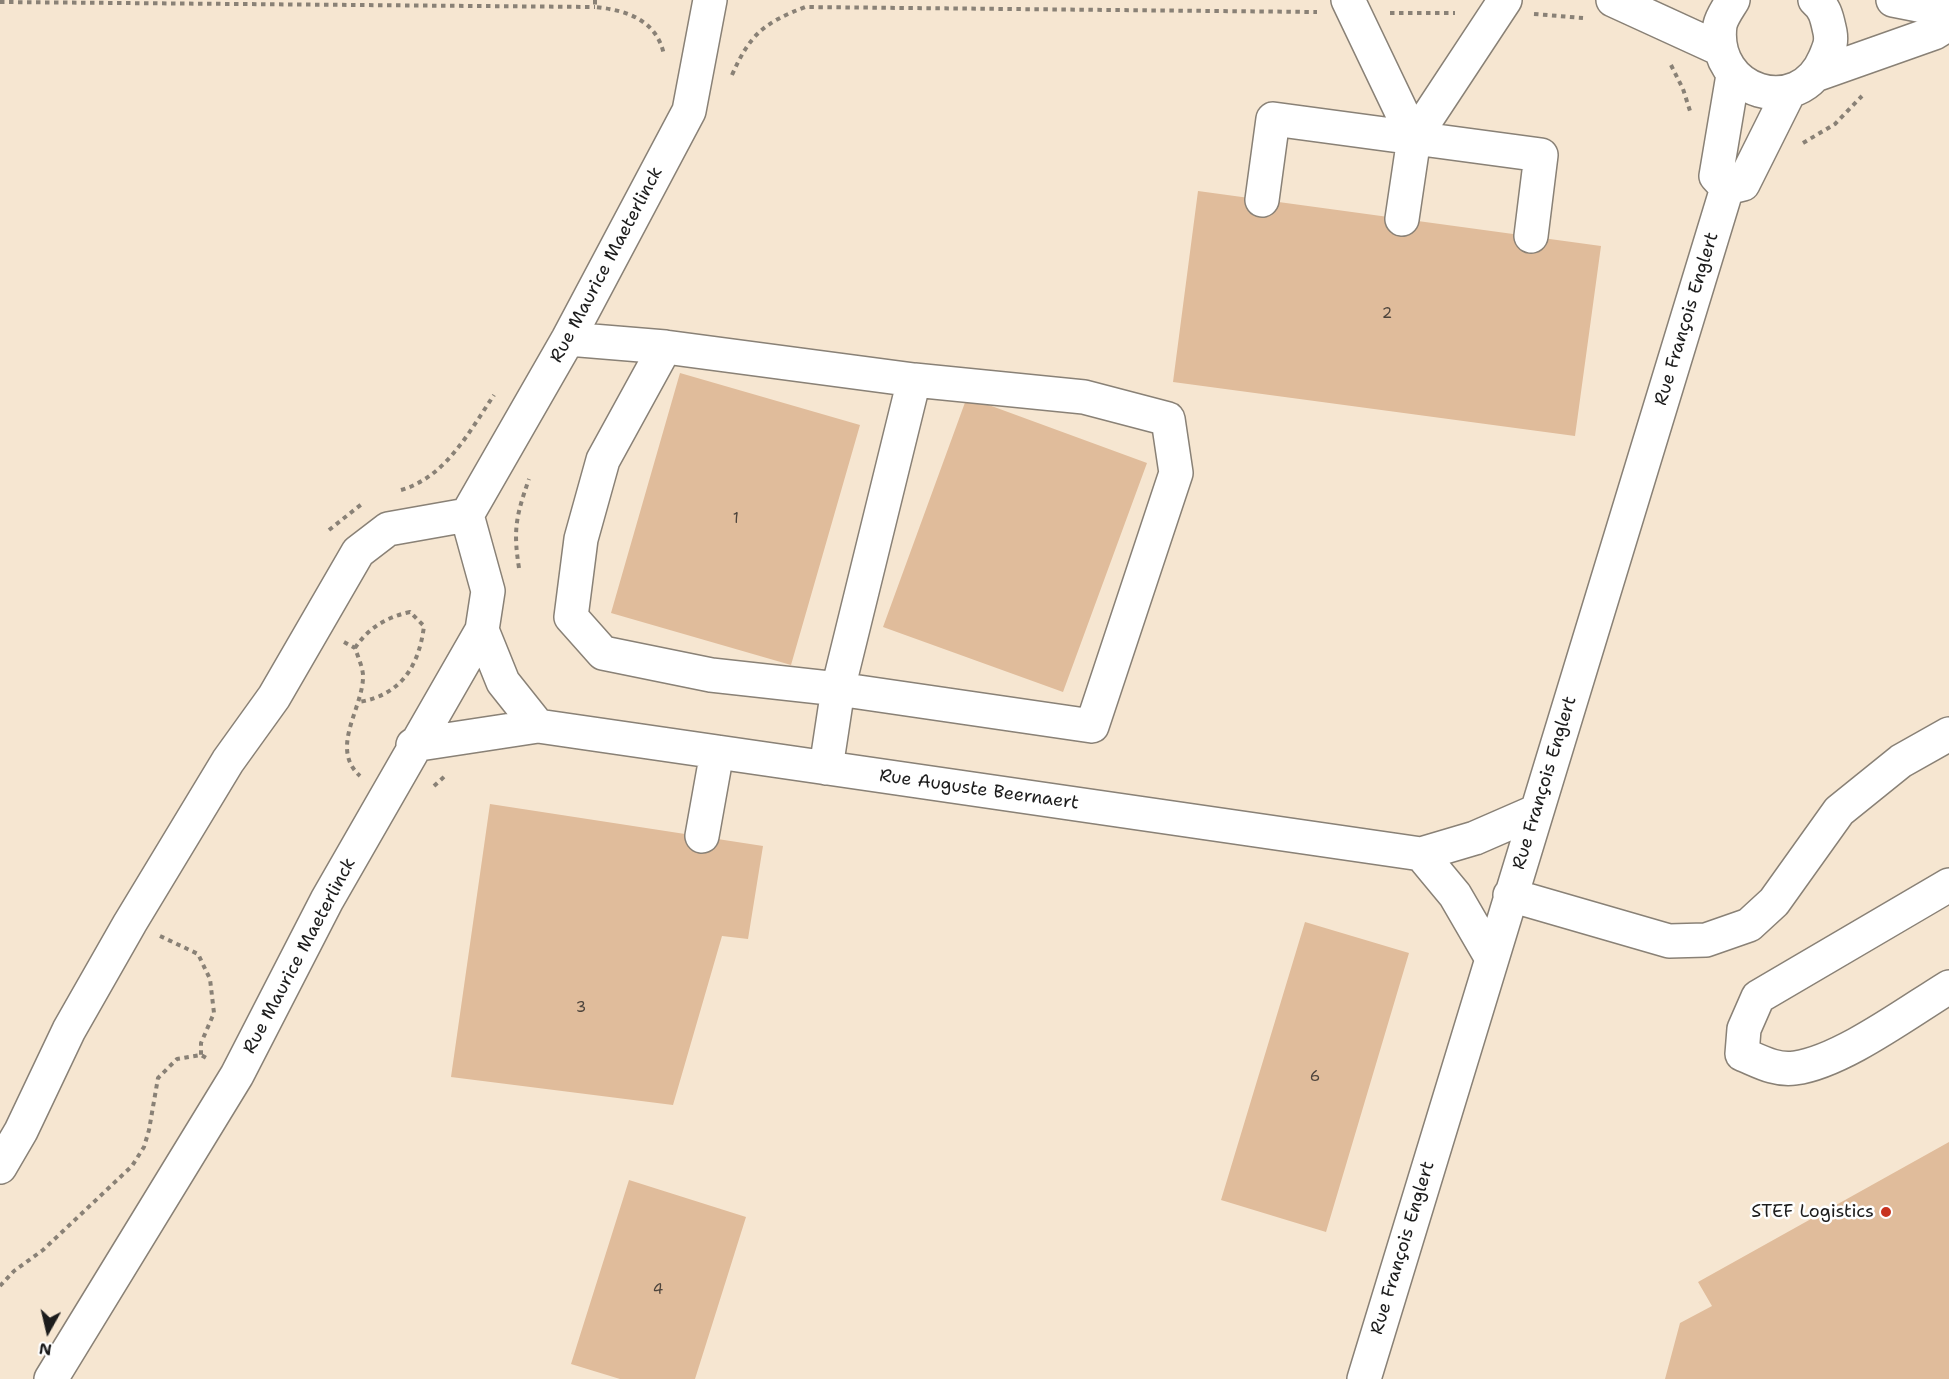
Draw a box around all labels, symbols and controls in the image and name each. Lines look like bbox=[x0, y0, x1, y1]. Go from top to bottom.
street label: Rue Maurice Maeterlinck bbox=[546, 163, 668, 367]
street label: Rue François Englert bbox=[1650, 230, 1724, 408]
house number: 2 bbox=[1382, 305, 1392, 323]
house number: 1 bbox=[733, 510, 739, 528]
street label: Rue François Englert bbox=[1508, 694, 1582, 872]
street label: Rue Auguste Beernaert bbox=[878, 765, 1080, 815]
street label: Rue Maurice Maeterlinck bbox=[239, 854, 361, 1058]
house number: 3 bbox=[576, 999, 586, 1017]
house number: 6 bbox=[1310, 1068, 1320, 1086]
street label: Rue François Englert bbox=[1366, 1159, 1440, 1337]
place label: STEF Logistics bbox=[1751, 1201, 1874, 1223]
marker: STEF Logistics bbox=[1879, 1205, 1893, 1219]
house number: 4 bbox=[653, 1281, 663, 1299]
north arrow bbox=[18, 1301, 78, 1361]
text: N bbox=[38, 1338, 53, 1361]

